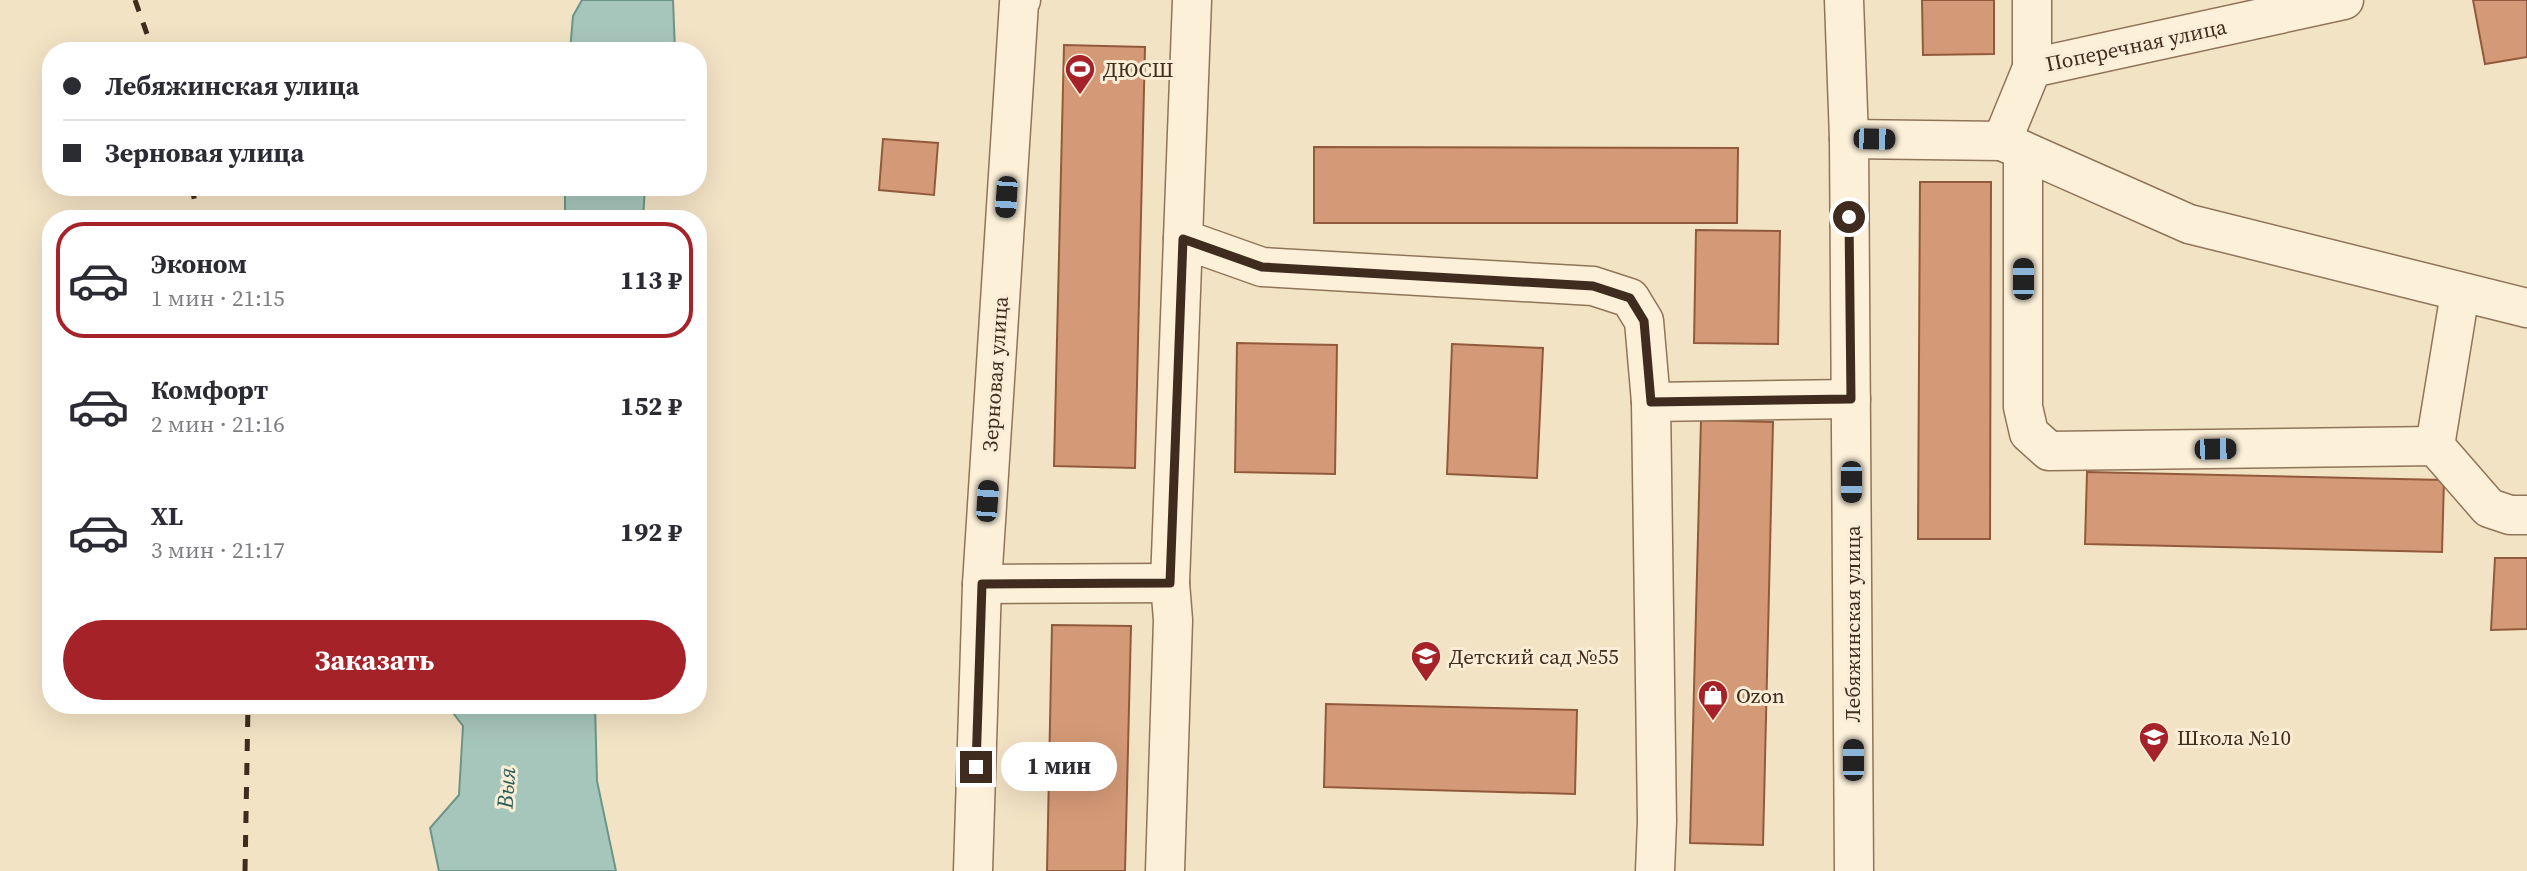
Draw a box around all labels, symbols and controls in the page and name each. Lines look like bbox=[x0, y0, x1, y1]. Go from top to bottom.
street label: Поперечная улица bbox=[2043, 12, 2229, 78]
sports icon: ДЮСШ bbox=[1063, 52, 1097, 96]
place label: ДЮСШ bbox=[1103, 55, 1174, 84]
text: Лебяжинская улица bbox=[105, 68, 359, 104]
car bbox=[1853, 128, 1896, 150]
text: Зерновая улица bbox=[105, 135, 304, 171]
car bbox=[995, 175, 1018, 219]
route start bbox=[1833, 201, 1865, 233]
text: Эконом bbox=[151, 246, 247, 282]
icon: car bbox=[67, 249, 130, 312]
car bbox=[2013, 258, 2034, 300]
text: 113 ₽ bbox=[620, 262, 682, 298]
text: 1 мин · 21:15 bbox=[151, 282, 285, 314]
street label: Зерновая улица bbox=[975, 295, 1015, 453]
text: Комфорт bbox=[151, 372, 268, 408]
icon: car bbox=[67, 375, 130, 438]
text: 152 ₽ bbox=[620, 388, 682, 424]
text: 2 мин · 21:16 bbox=[151, 408, 285, 440]
car bbox=[2194, 438, 2237, 460]
car bbox=[1841, 461, 1862, 503]
car bbox=[976, 479, 999, 523]
text: XL bbox=[151, 498, 183, 534]
icon: car bbox=[67, 501, 130, 564]
text: 192 ₽ bbox=[620, 514, 682, 550]
street label: Лебяжинская улица bbox=[1838, 525, 1867, 723]
text: 3 мин · 21:17 bbox=[151, 534, 285, 566]
button: Заказать bbox=[63, 620, 686, 700]
school or university icon: Детский сад №55 bbox=[1409, 639, 1443, 683]
place label: Детский сад №55 bbox=[1449, 642, 1619, 671]
shop icon: Ozon bbox=[1696, 678, 1730, 722]
place label: Ozon bbox=[1736, 681, 1785, 710]
school or university icon: Школа №10 bbox=[2137, 720, 2171, 764]
place label: Школа №10 bbox=[2177, 723, 2291, 752]
car bbox=[1843, 739, 1864, 781]
callout: 1 мин bbox=[1000, 742, 1116, 792]
text: 1 мин bbox=[1027, 750, 1091, 782]
route end bbox=[960, 751, 992, 783]
water label: Выя bbox=[489, 766, 523, 811]

